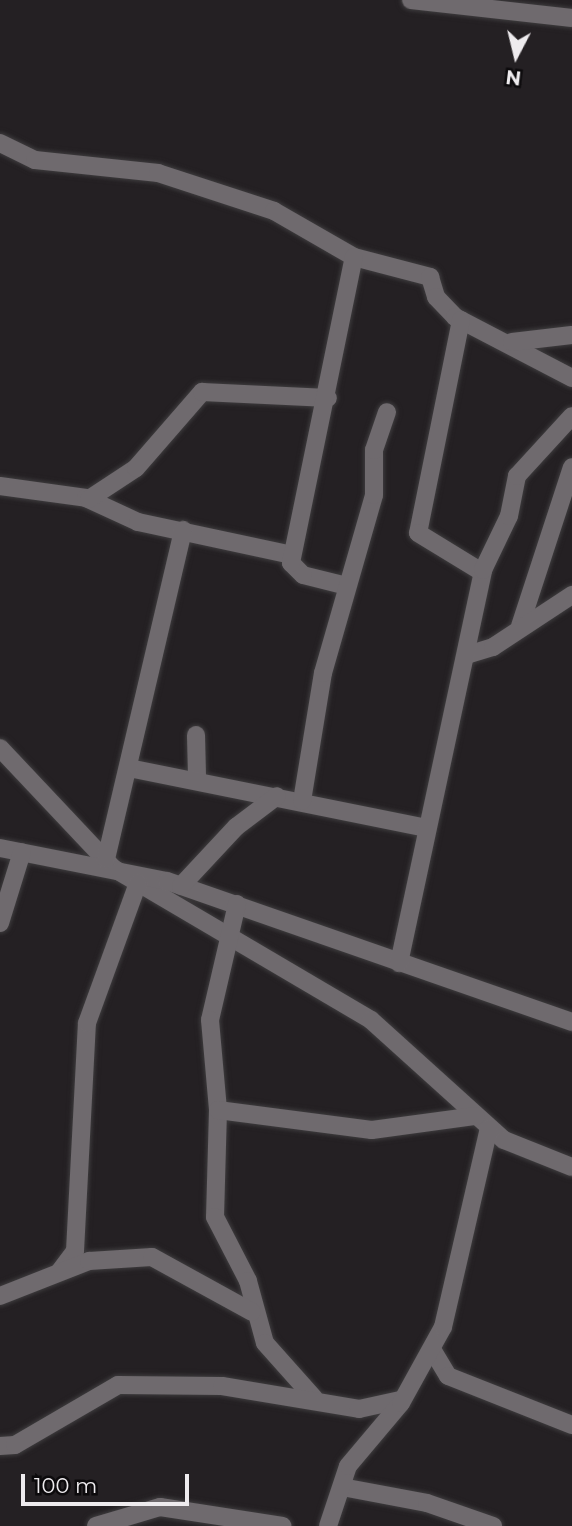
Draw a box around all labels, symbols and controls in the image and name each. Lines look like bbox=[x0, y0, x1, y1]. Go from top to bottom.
north arrow bbox=[481, 21, 551, 91]
text: N bbox=[504, 65, 522, 90]
scale bar bbox=[24, 1460, 192, 1504]
text: 100 m bbox=[34, 1473, 97, 1498]

